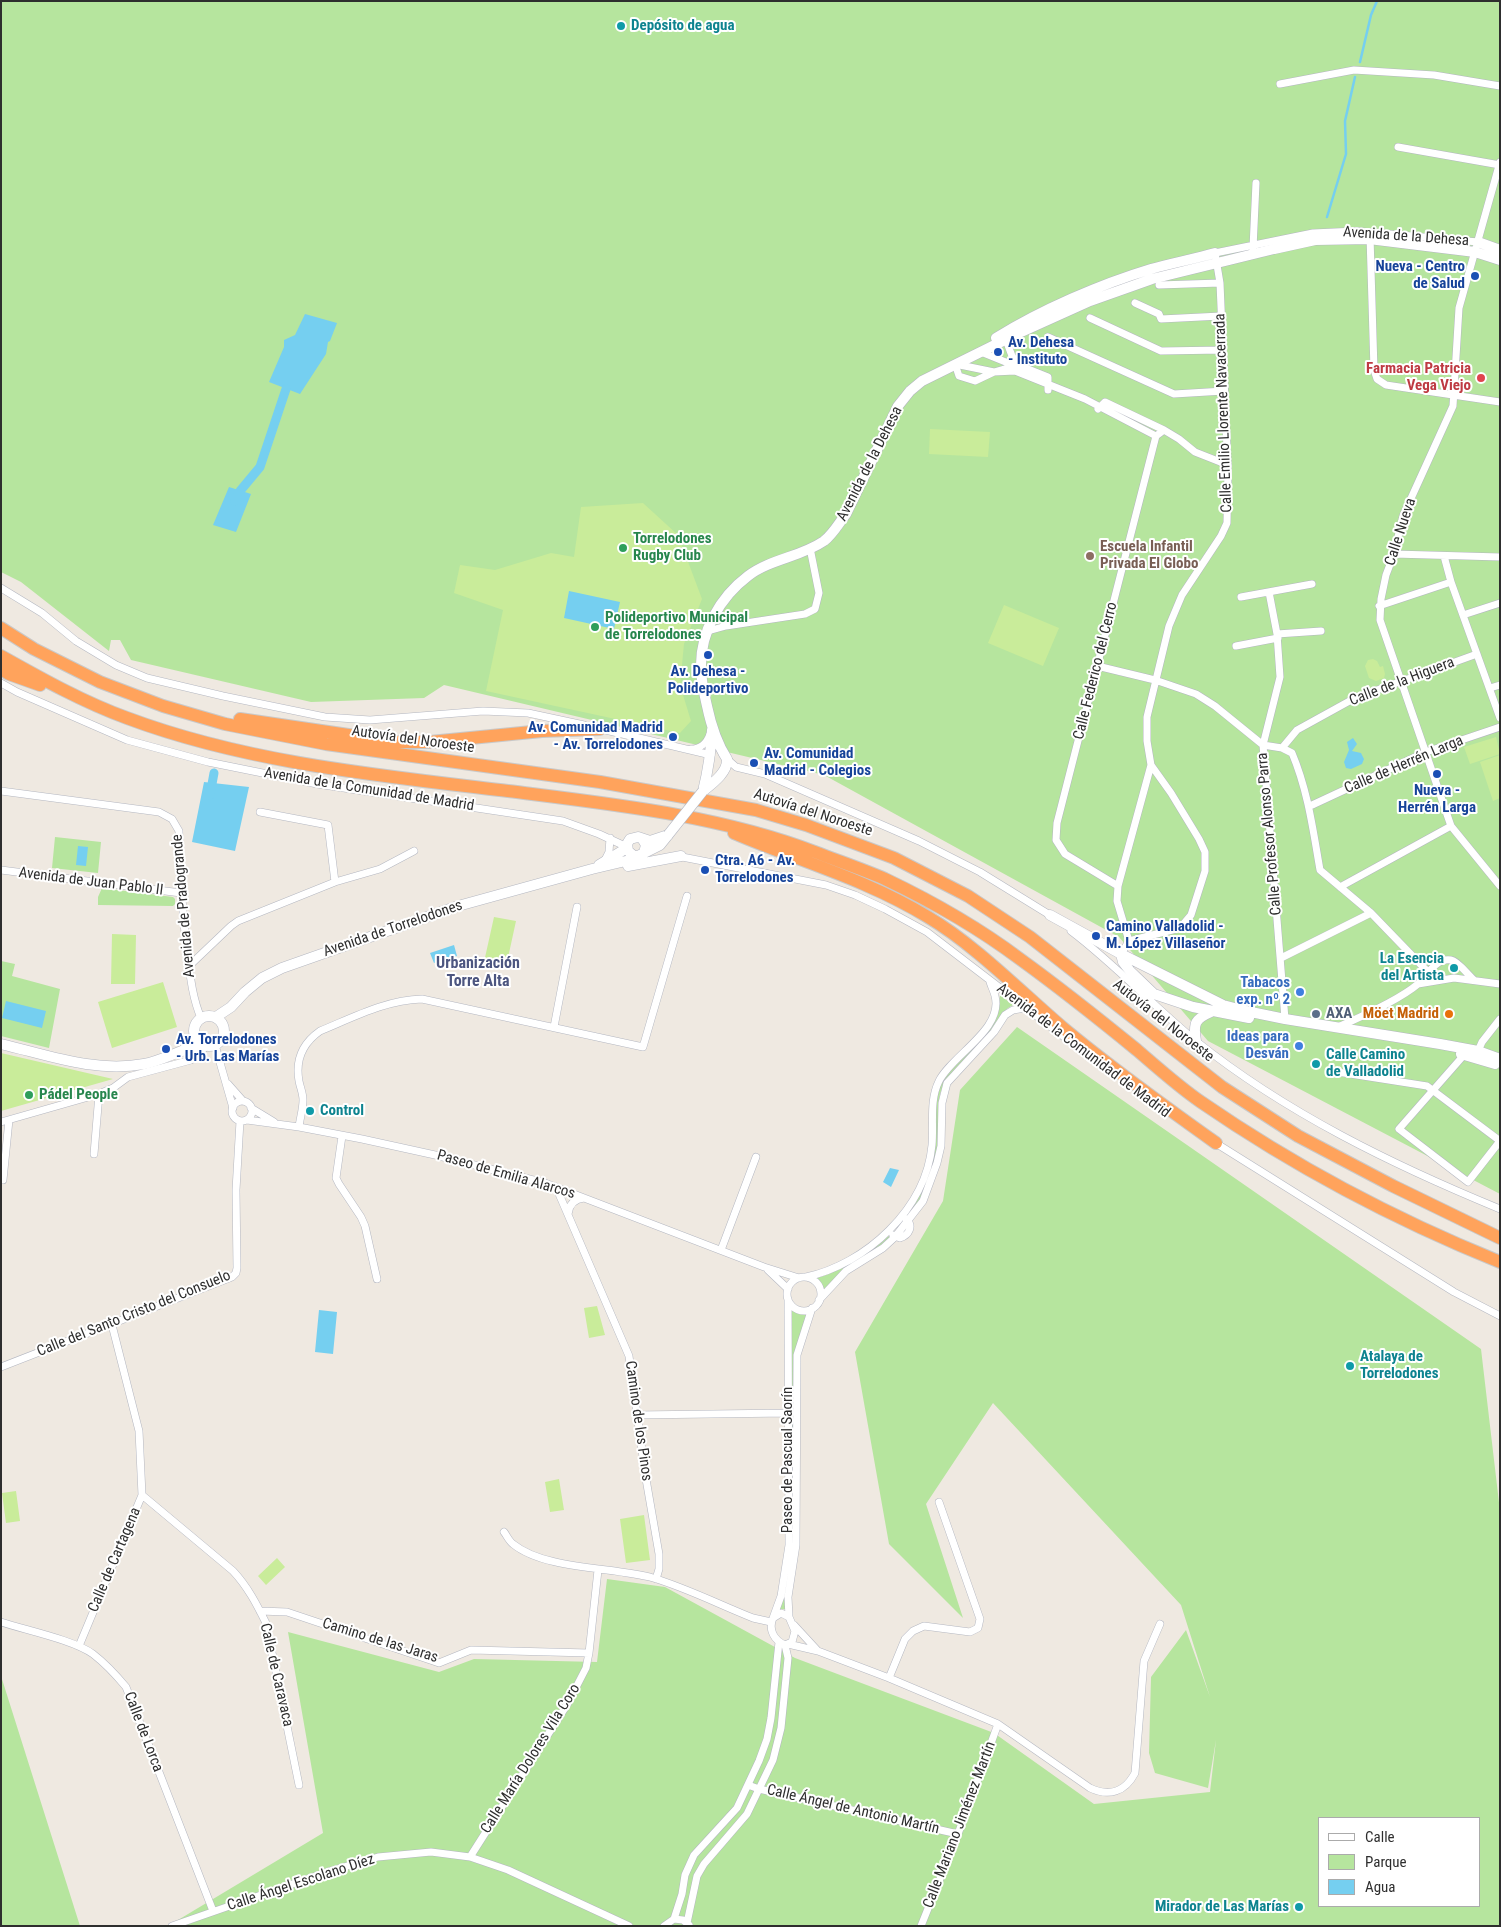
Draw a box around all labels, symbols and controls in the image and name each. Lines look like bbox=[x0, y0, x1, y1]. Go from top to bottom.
place label: Depósito de agua bbox=[631, 17, 735, 35]
marker: Depósito de agua bbox=[615, 20, 627, 32]
street label: Avenida de la Dehesa bbox=[1342, 224, 1470, 250]
place label: Nueva - Centro de Salud bbox=[1375, 258, 1465, 293]
marker: Nueva - Centro de Salud bbox=[1469, 270, 1481, 282]
street label: Calle Emilio Llorente Navacerrada bbox=[1212, 313, 1236, 513]
place label: Av. Dehesa - Instituto bbox=[1008, 334, 1074, 369]
marker: Av. Dehesa - Instituto bbox=[992, 346, 1004, 358]
place label: Farmacia Patricia Vega Viejo bbox=[1366, 360, 1471, 395]
marker: Farmacia Patricia Vega Viejo bbox=[1475, 372, 1487, 384]
street label: Avenida de la Dehesa bbox=[833, 404, 907, 524]
street label: Calle Nueva bbox=[1382, 496, 1420, 568]
place label: Torrelodones Rugby Club bbox=[633, 530, 712, 565]
place label: Escuela Infantil Privada El Globo bbox=[1100, 538, 1198, 573]
marker: Torrelodones Rugby Club bbox=[617, 542, 629, 554]
marker: Escuela Infantil Privada El Globo bbox=[1084, 550, 1096, 562]
street label: Calle Federico del Cerro bbox=[1070, 600, 1122, 742]
place label: Polideportivo Municipal de Torrelodones bbox=[605, 609, 748, 644]
marker: Polideportivo Municipal de Torrelodones bbox=[589, 621, 601, 633]
marker: Av. Dehesa - Polideportivo bbox=[702, 649, 714, 661]
street label: Calle de la Higuera bbox=[1347, 654, 1457, 710]
place label: Av. Dehesa - Polideportivo bbox=[668, 663, 748, 698]
place label: Av. Comunidad Madrid - Av. Torrelodones bbox=[528, 719, 663, 754]
street label: Autovía del Noroeste bbox=[351, 722, 475, 758]
marker: Av. Comunidad Madrid - Av. Torrelodones bbox=[667, 731, 679, 743]
street label: Calle de Herrén Larga bbox=[1342, 732, 1466, 798]
place label: Av. Comunidad Madrid - Colegios bbox=[764, 745, 871, 780]
street label: Calle Profesor Alonso Parra bbox=[1254, 752, 1286, 916]
marker: Av. Comunidad Madrid - Colegios bbox=[748, 757, 760, 769]
street label: Avenida de la Comunidad de Madrid bbox=[263, 764, 475, 816]
marker: Nueva - Herrén Larga bbox=[1431, 768, 1443, 780]
place label: Nueva - Herrén Larga bbox=[1398, 782, 1476, 817]
street label: Autovía del Noroeste bbox=[751, 785, 875, 841]
street label: Avenida de Pradogrande bbox=[169, 834, 199, 978]
place label: Ctra. A6 - Av. Torrelodones bbox=[715, 852, 795, 887]
street label: Avenida de Juan Pablo II bbox=[18, 864, 164, 900]
marker: Ctra. A6 - Av. Torrelodones bbox=[699, 864, 711, 876]
street label: Avenida de Torrelodones bbox=[321, 897, 465, 961]
place label: Camino Valladolid - M. López Villaseñor bbox=[1106, 918, 1226, 953]
marker: Camino Valladolid - M. López Villaseñor bbox=[1090, 930, 1102, 942]
place label: La Esencia del Artista bbox=[1380, 950, 1444, 985]
district label: Urbanización Torre Alta bbox=[436, 954, 520, 992]
marker: La Esencia del Artista bbox=[1448, 962, 1460, 974]
place label: Tabacos exp. nº 2 bbox=[1236, 974, 1290, 1009]
street label: Autovía del Noroeste bbox=[1109, 976, 1217, 1066]
street label: Avenida de la Comunidad de Madrid bbox=[993, 980, 1173, 1122]
marker: Tabacos exp. nº 2 bbox=[1294, 986, 1306, 998]
place label: AXA bbox=[1326, 1005, 1352, 1023]
place label: Möet Madrid bbox=[1363, 1005, 1439, 1023]
marker: AXA bbox=[1310, 1008, 1322, 1020]
marker: Möet Madrid bbox=[1443, 1008, 1455, 1020]
place label: Ideas para Desván bbox=[1227, 1028, 1289, 1063]
place label: Av. Torrelodones - Urb. Las Marías bbox=[176, 1031, 279, 1066]
marker: Ideas para Desván bbox=[1293, 1040, 1305, 1052]
marker: Av. Torrelodones - Urb. Las Marías bbox=[160, 1043, 172, 1055]
place label: Calle Camino de Valladolid bbox=[1326, 1046, 1405, 1081]
marker: Calle Camino de Valladolid bbox=[1310, 1058, 1322, 1070]
place label: Pádel People bbox=[39, 1086, 118, 1104]
marker: Pádel People bbox=[23, 1089, 35, 1101]
place label: Control bbox=[320, 1102, 364, 1120]
marker: Control bbox=[304, 1105, 316, 1117]
street label: Paseo de Emilia Alarcos bbox=[435, 1147, 577, 1203]
street label: Calle del Santo Cristo del Consuelo bbox=[35, 1267, 233, 1361]
place label: Atalaya de Torrelodones bbox=[1360, 1348, 1439, 1383]
street label: Camino de los Pinos bbox=[621, 1360, 655, 1482]
marker: Atalaya de Torrelodones bbox=[1344, 1360, 1356, 1372]
street label: Paseo de Pascual Saorín bbox=[779, 1387, 797, 1533]
street label: Calle de Cartagena bbox=[85, 1505, 145, 1615]
street label: Camino de las Jaras bbox=[320, 1615, 440, 1667]
street label: Calle de Caravaca bbox=[255, 1622, 297, 1728]
street label: Calle María Dolores Vila Coro bbox=[478, 1681, 584, 1837]
street label: Calle de Lorca bbox=[120, 1689, 166, 1775]
street label: Calle Mariano Jiménez Martín bbox=[920, 1739, 1000, 1911]
street label: Calle Ángel de Antonio Martín bbox=[765, 1781, 941, 1839]
legend bbox=[1318, 1817, 1481, 1907]
text: Calle bbox=[1365, 1828, 1395, 1846]
street label: Calle Ángel Escolano Díez bbox=[225, 1851, 377, 1915]
text: Parque bbox=[1365, 1853, 1407, 1871]
text: Agua bbox=[1365, 1878, 1395, 1896]
place label: Mirador de Las Marías bbox=[1155, 1898, 1289, 1916]
marker: Mirador de Las Marías bbox=[1293, 1901, 1305, 1913]

